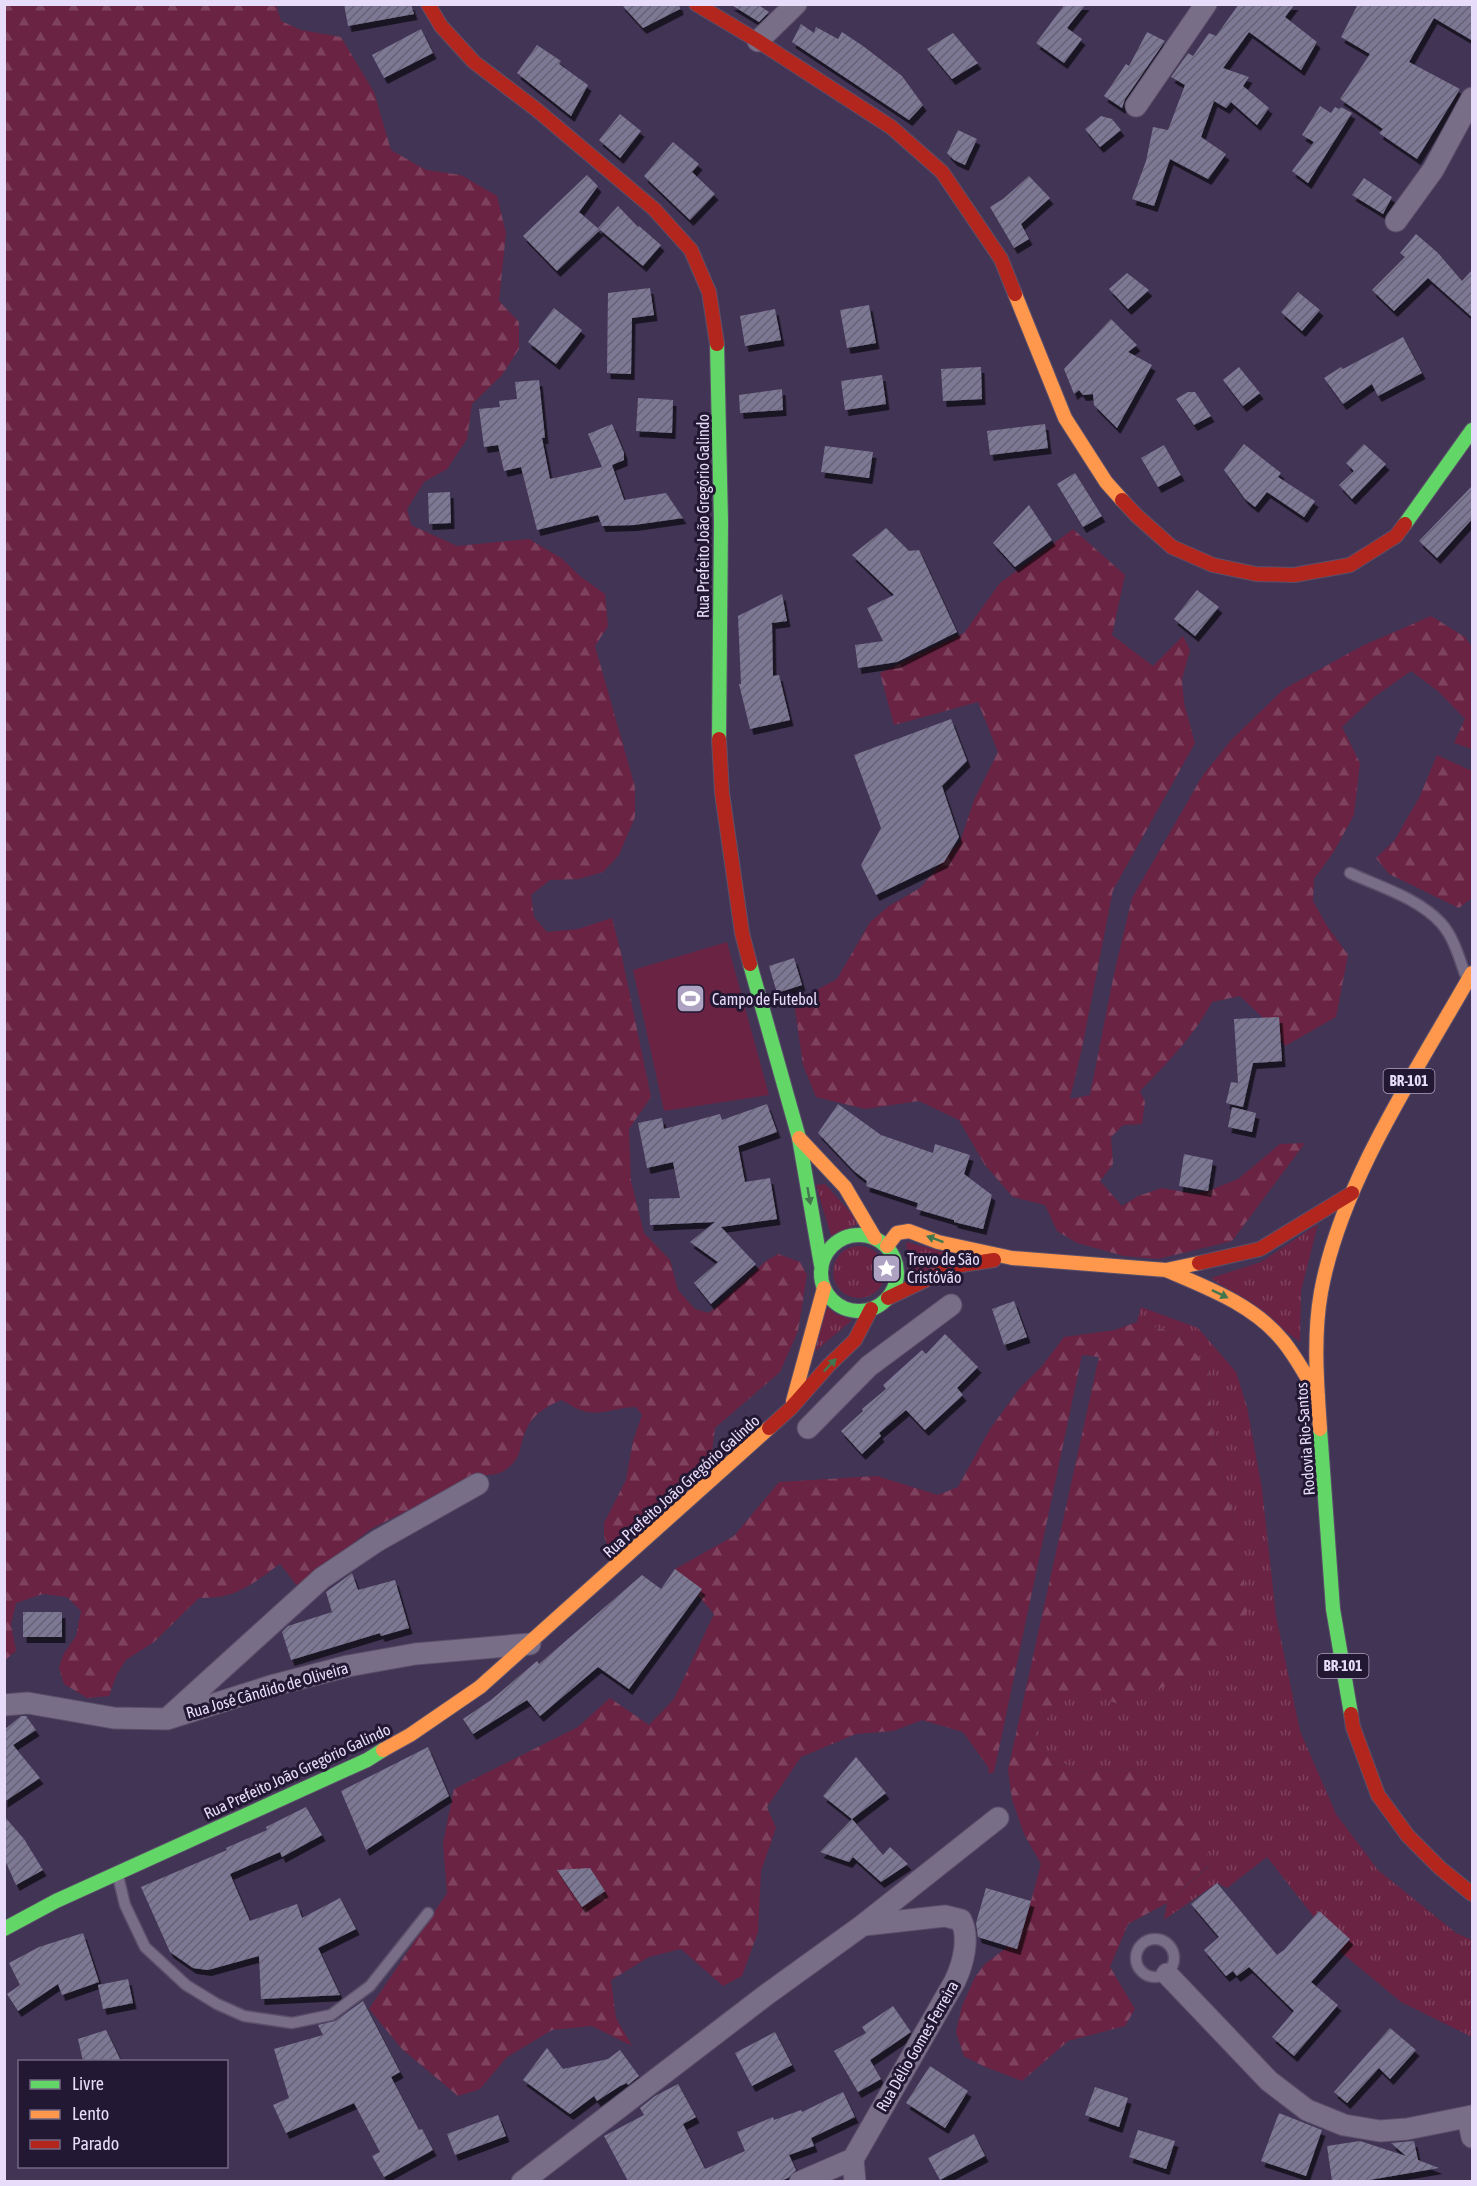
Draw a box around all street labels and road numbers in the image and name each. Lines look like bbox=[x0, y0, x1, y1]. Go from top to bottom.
street label: Rua Prefeito João Gregório Galindo bbox=[694, 414, 713, 618]
road number: BR-101 bbox=[1384, 1069, 1434, 1093]
street label: Rodovia Rio-Santos bbox=[1292, 1382, 1318, 1496]
street label: Rua Prefeito João Gregório Galindo bbox=[599, 1411, 763, 1562]
road number: BR-101 bbox=[1318, 1654, 1368, 1678]
street label: Rua José Cândido de Oliveira bbox=[184, 1658, 350, 1722]
street label: Rua Prefeito João Gregório Galindo bbox=[201, 1720, 394, 1823]
street label: Rua Délio Gomes Ferreira bbox=[872, 1978, 962, 2114]

